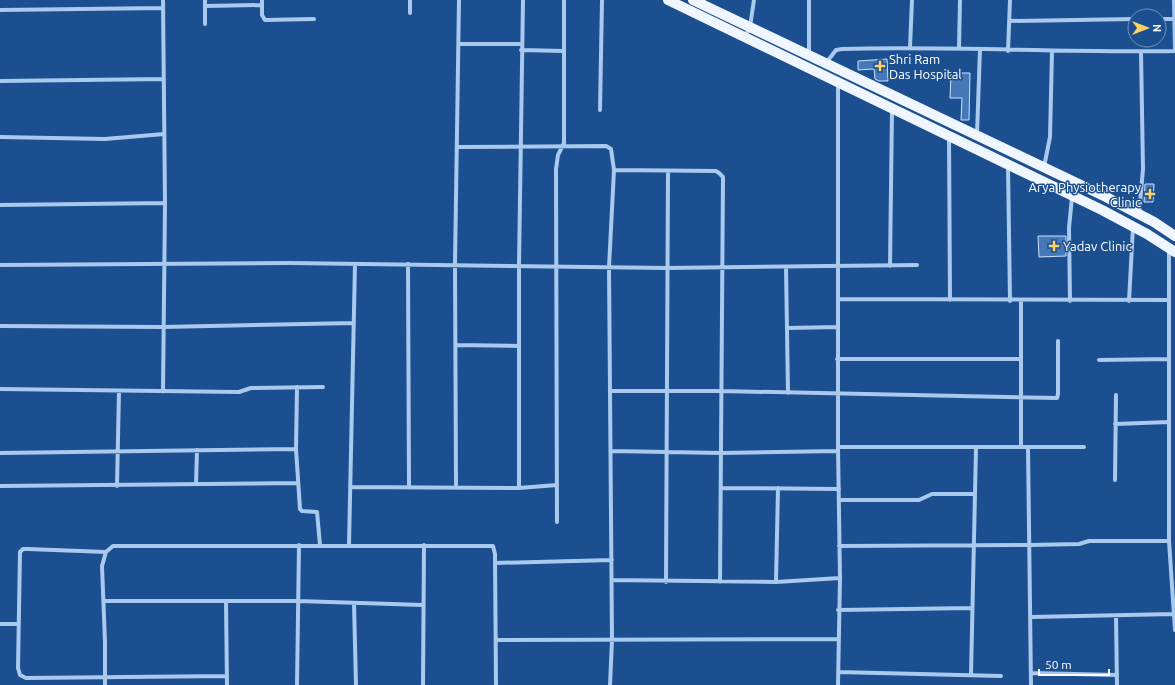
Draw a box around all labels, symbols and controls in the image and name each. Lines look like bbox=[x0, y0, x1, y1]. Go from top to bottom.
north arrow bbox=[1127, 8, 1167, 48]
text: N bbox=[1151, 24, 1163, 32]
place label: Shri Ram Das Hospital bbox=[889, 52, 962, 81]
marker: Shri Ram Das Hospital bbox=[874, 60, 886, 72]
place label: Arya Physiotherapy Clinic bbox=[1029, 180, 1141, 209]
marker: Arya Physiotherapy Clinic bbox=[1144, 188, 1156, 200]
place label: Yadav Clinic bbox=[1063, 239, 1132, 253]
marker: Yadav Clinic bbox=[1048, 240, 1060, 252]
scale bar bbox=[1039, 651, 1109, 677]
text: 50 m bbox=[1045, 658, 1072, 671]

